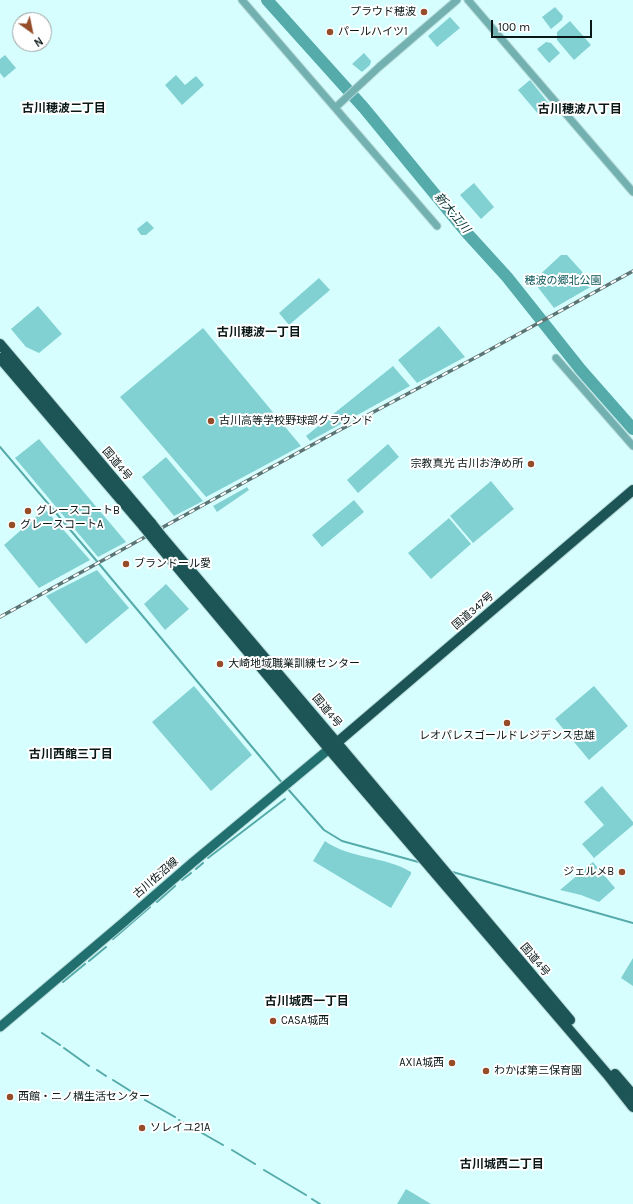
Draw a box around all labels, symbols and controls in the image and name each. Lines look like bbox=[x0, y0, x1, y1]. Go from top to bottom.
place label: プラウド穂波 bbox=[350, 5, 416, 19]
marker: プラウド穂波 bbox=[419, 7, 429, 17]
north arrow bbox=[12, 12, 52, 52]
scale bar bbox=[493, 12, 594, 38]
text: 100 m bbox=[498, 20, 530, 34]
place label: パールハイツ1 bbox=[338, 25, 408, 39]
marker: パールハイツ1 bbox=[325, 27, 335, 37]
text: N bbox=[31, 34, 45, 49]
district label: 古川穂波二丁目 bbox=[22, 102, 106, 116]
district label: 古川穂波八丁目 bbox=[538, 103, 622, 117]
water label: 新大江川 bbox=[431, 190, 473, 236]
park label: 穂波の郷北公園 bbox=[525, 274, 601, 288]
district label: 古川穂波一丁目 bbox=[217, 326, 301, 340]
place label: 古川高等学校野球部グラウンド bbox=[219, 414, 373, 428]
marker: 古川高等学校野球部グラウンド bbox=[206, 416, 216, 426]
street label: 国道4号 bbox=[99, 445, 135, 483]
place label: 宗教真光 古川お浄め所 bbox=[410, 457, 523, 471]
marker: 宗教真光 古川お浄め所 bbox=[526, 459, 536, 469]
place label: グレースコートB bbox=[36, 504, 120, 518]
marker: グレースコートB bbox=[23, 506, 33, 516]
place label: グレースコートA bbox=[20, 518, 103, 532]
marker: グレースコートA bbox=[7, 520, 17, 530]
place label: ブランドール愛 bbox=[134, 557, 211, 571]
marker: ブランドール愛 bbox=[121, 559, 131, 569]
street label: 国道347号 bbox=[449, 589, 497, 633]
place label: 大崎地域職業訓練センター bbox=[228, 657, 360, 671]
marker: 大崎地域職業訓練センター bbox=[215, 659, 225, 669]
street label: 国道4号 bbox=[309, 692, 345, 730]
marker: レオパレスゴールドレジデンス忠雄 bbox=[502, 718, 512, 728]
place label: レオパレスゴールドレジデンス忠雄 bbox=[419, 729, 595, 743]
district label: 古川西館三丁目 bbox=[29, 748, 113, 762]
street label: 古川佐沼線 bbox=[131, 855, 181, 901]
place label: ジェルメB bbox=[563, 865, 614, 879]
marker: ジェルメB bbox=[617, 867, 627, 877]
street label: 国道4号 bbox=[517, 941, 553, 979]
district label: 古川城西一丁目 bbox=[265, 995, 349, 1009]
place label: CASA城西 bbox=[281, 1014, 329, 1028]
marker: CASA城西 bbox=[268, 1016, 278, 1026]
place label: AXIA城西 bbox=[399, 1056, 444, 1070]
marker: AXIA城西 bbox=[447, 1058, 457, 1068]
place label: わかば第三保育園 bbox=[494, 1064, 582, 1078]
marker: わかば第三保育園 bbox=[481, 1066, 491, 1076]
place label: 西館・ニノ構生活センター bbox=[18, 1090, 150, 1104]
marker: 西館・ニノ構生活センター bbox=[5, 1092, 15, 1102]
place label: ソレイユ21A bbox=[150, 1121, 210, 1135]
marker: ソレイユ21A bbox=[137, 1123, 147, 1133]
district label: 古川城西二丁目 bbox=[460, 1158, 544, 1172]

